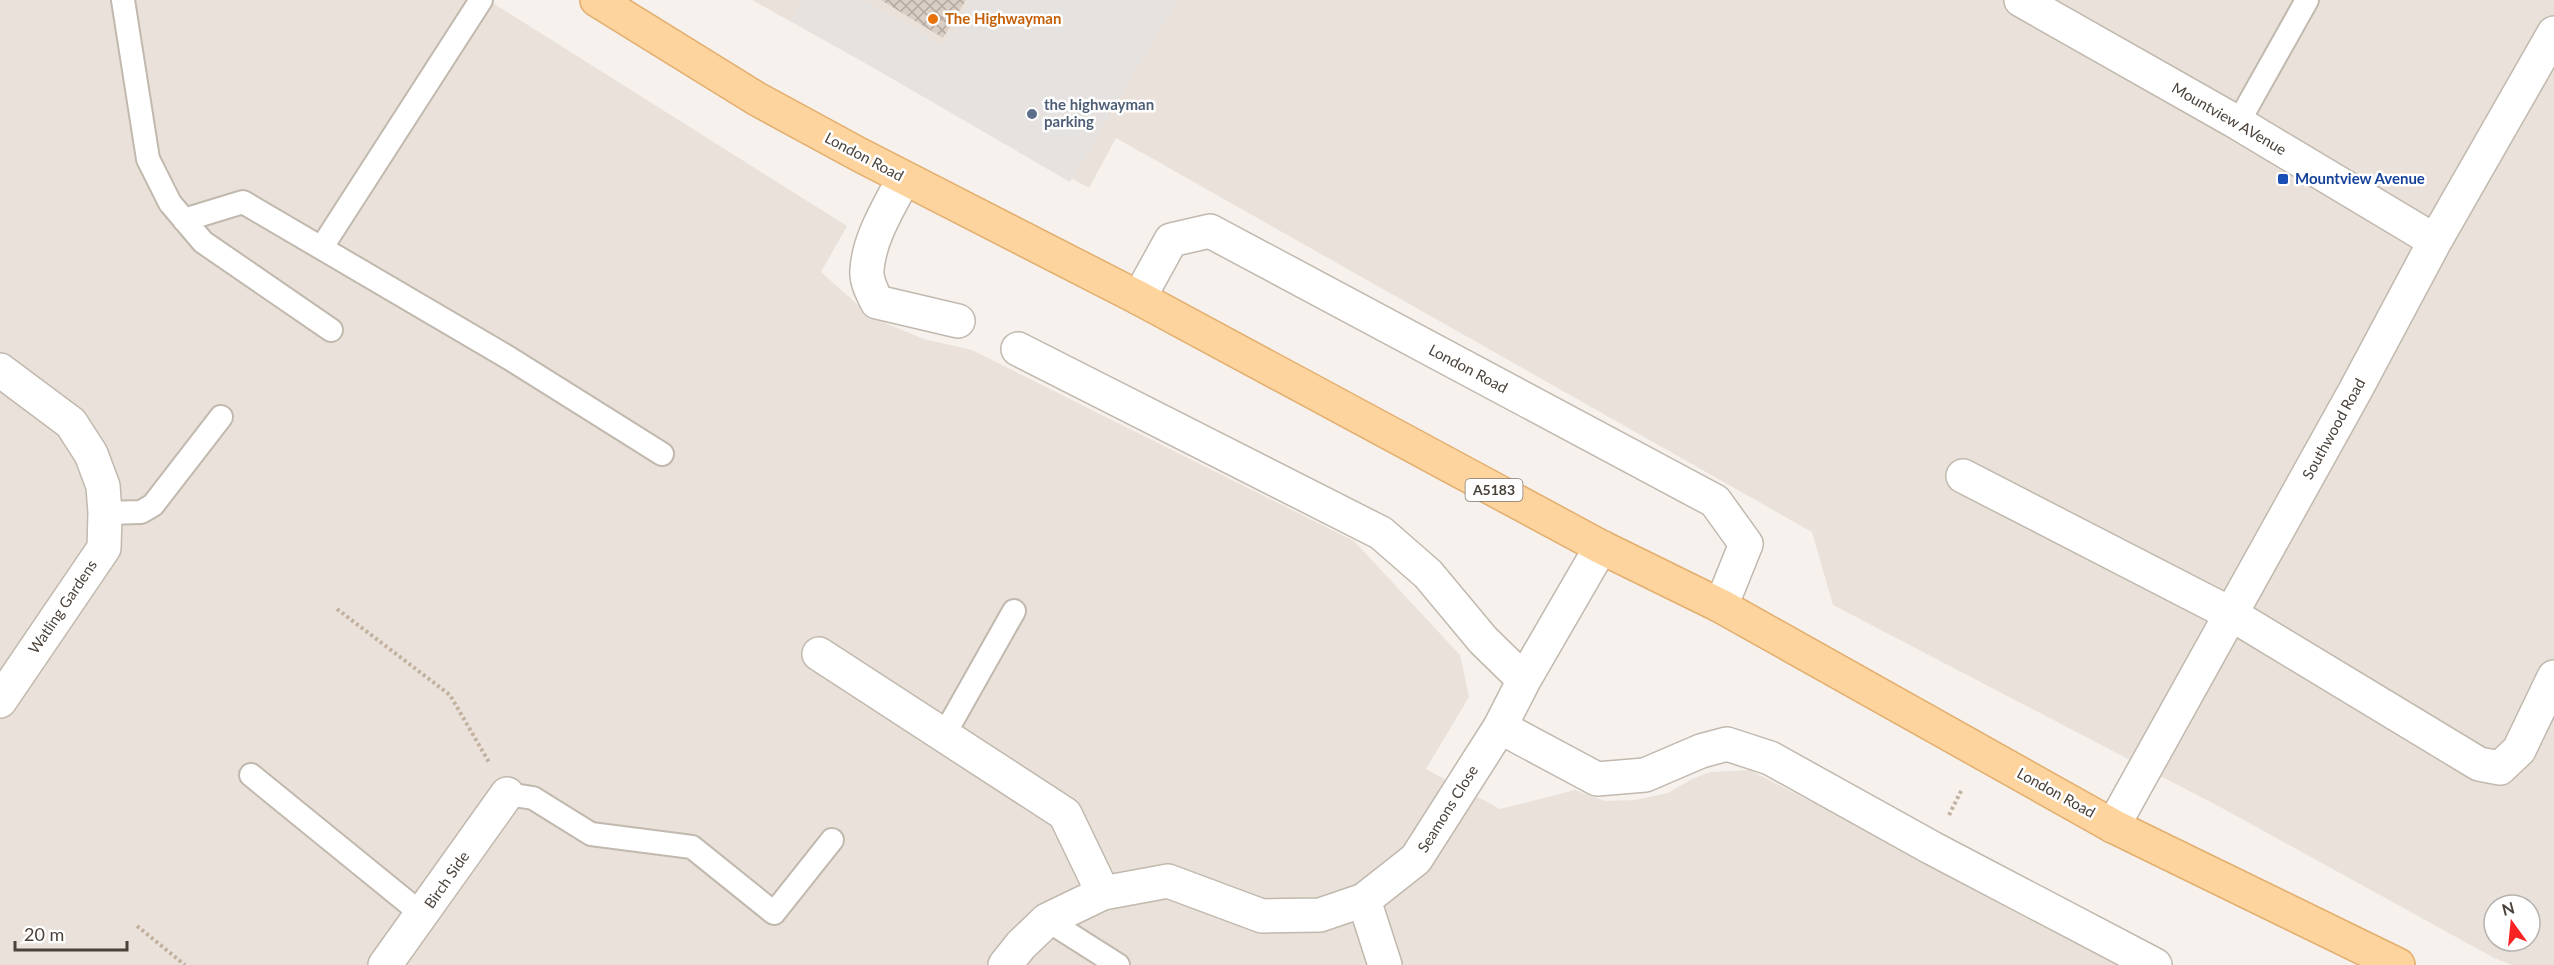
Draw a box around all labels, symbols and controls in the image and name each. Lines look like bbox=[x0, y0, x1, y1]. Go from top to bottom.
place label: The Highwayman bbox=[945, 9, 1061, 27]
marker: The Highwayman bbox=[926, 12, 940, 26]
street label: Mountview AVenue bbox=[2169, 78, 2290, 158]
place label: the highwayman parking bbox=[1044, 95, 1154, 130]
marker: the highwayman parking bbox=[1025, 107, 1039, 121]
street label: London Road bbox=[822, 128, 907, 184]
place label: Mountview Avenue bbox=[2295, 169, 2425, 187]
marker: Mountview Avenue bbox=[2276, 172, 2290, 186]
street label: London Road bbox=[1426, 340, 1511, 396]
street label: Southwood Road bbox=[2298, 375, 2368, 482]
road number: A5183 bbox=[1466, 479, 1522, 501]
street label: Watling Gardens bbox=[24, 556, 100, 657]
street label: Seamons Close bbox=[1413, 761, 1481, 855]
street label: London Road bbox=[2014, 763, 2099, 821]
street label: Birch Side bbox=[420, 847, 472, 911]
north arrow bbox=[2482, 893, 2542, 953]
text: N bbox=[2500, 897, 2516, 919]
scale bar bbox=[15, 914, 128, 952]
text: 20 m bbox=[24, 923, 64, 945]

